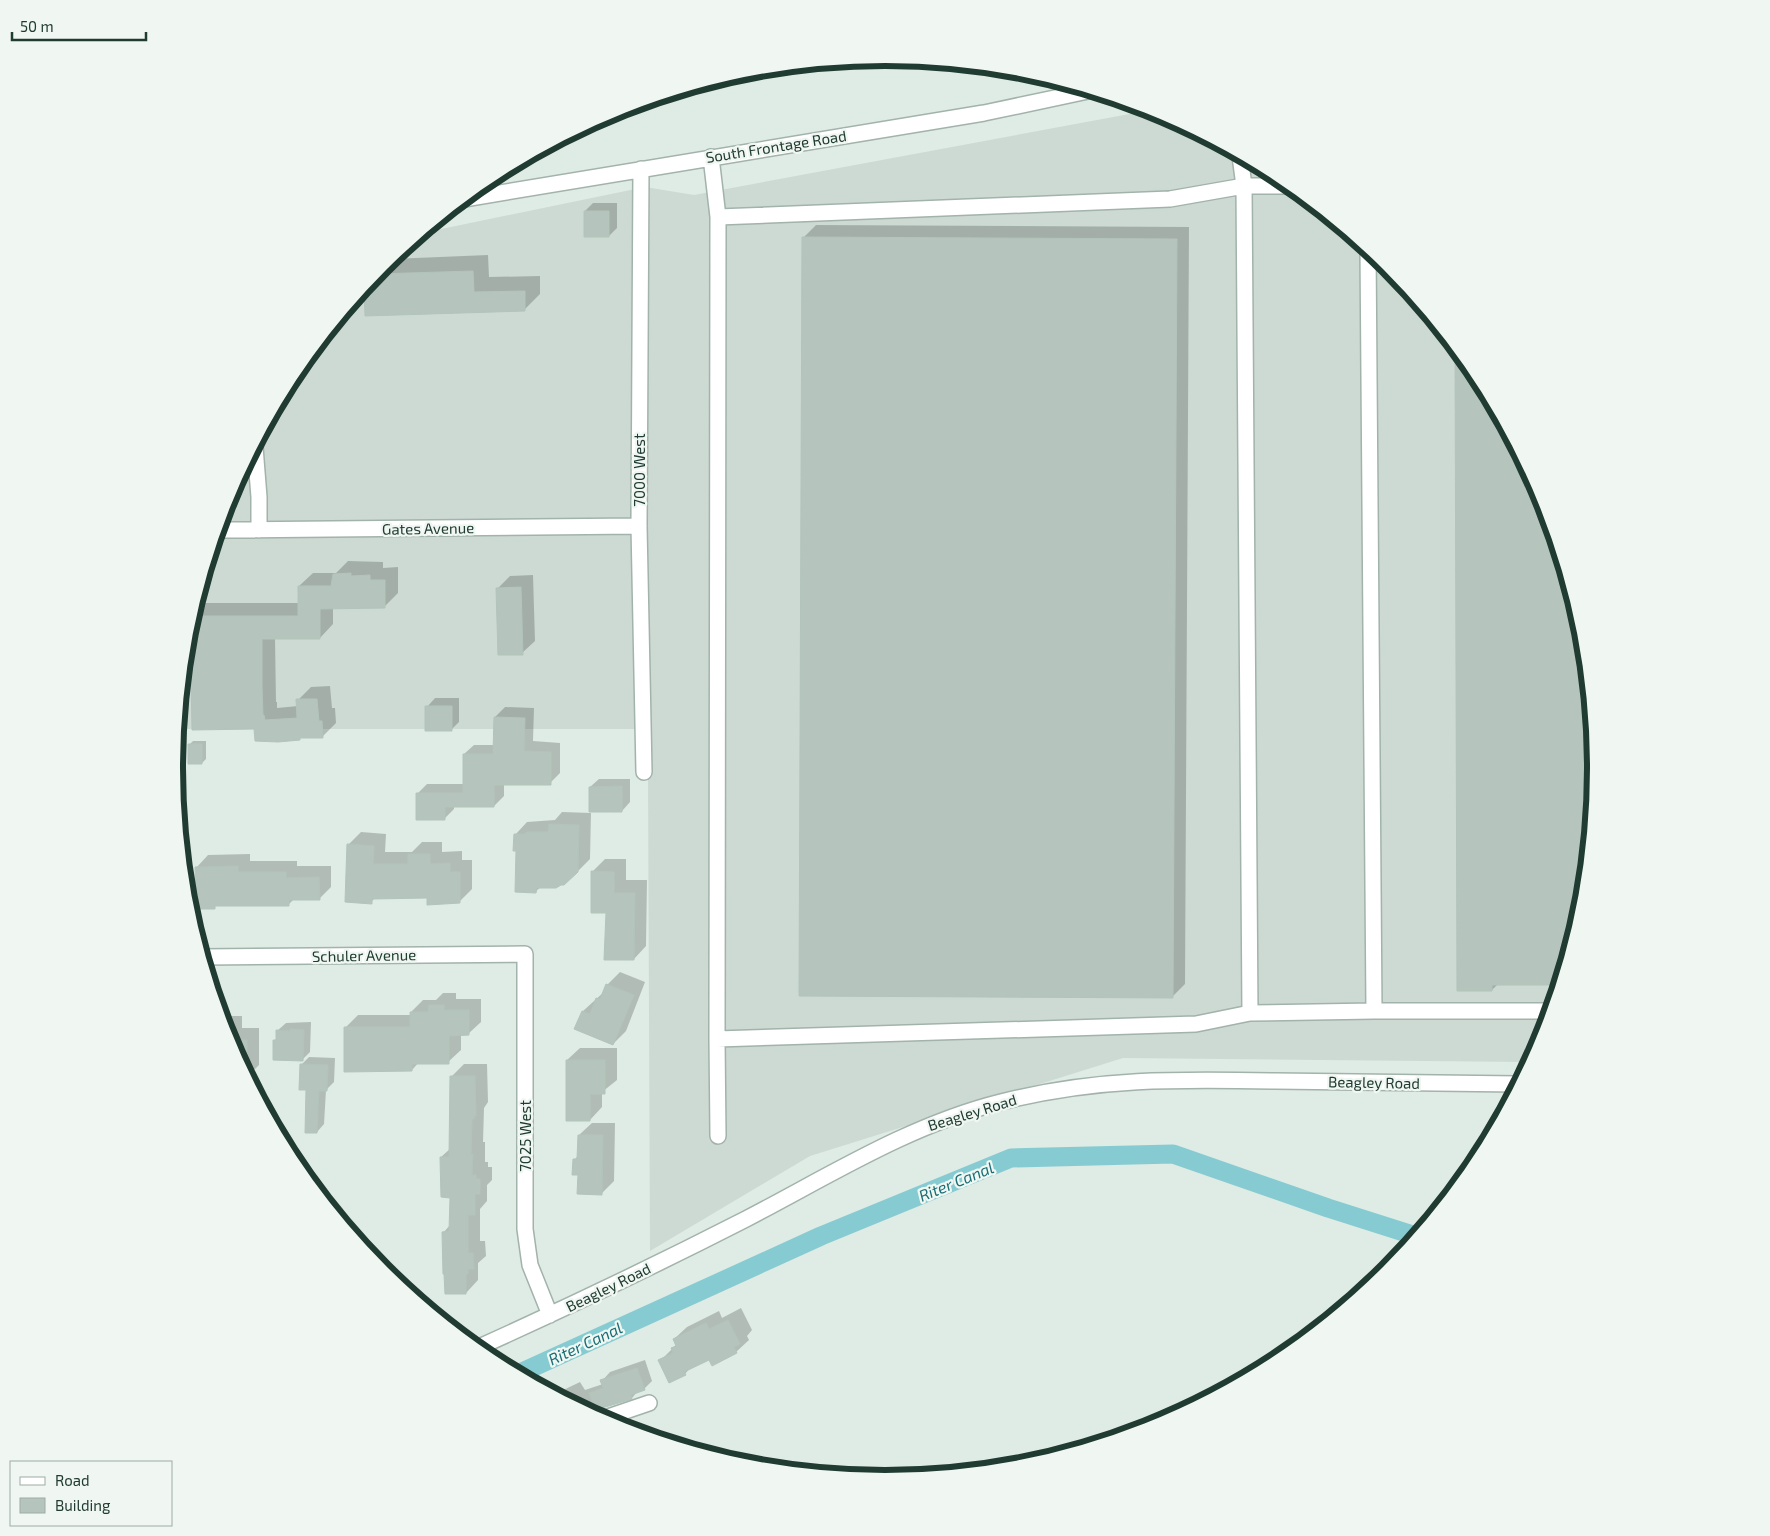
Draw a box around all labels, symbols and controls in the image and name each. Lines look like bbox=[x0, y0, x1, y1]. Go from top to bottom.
scale bar bbox=[12, 10, 146, 42]
text: 50 m bbox=[20, 17, 54, 35]
street label: South Frontage Road bbox=[704, 126, 848, 166]
street label: 7000 West bbox=[630, 433, 648, 507]
street label: Gates Avenue bbox=[382, 518, 474, 538]
street label: Schuler Avenue bbox=[312, 945, 416, 965]
street label: Beagley Road bbox=[1328, 1072, 1420, 1092]
street label: Beagley Road bbox=[925, 1090, 1019, 1134]
street label: 7025 West bbox=[516, 1100, 534, 1172]
water label: Riter Canal bbox=[916, 1157, 996, 1205]
street label: Beagley Road bbox=[563, 1259, 653, 1315]
water label: Riter Canal bbox=[545, 1318, 625, 1368]
legend bbox=[10, 1461, 172, 1526]
text: Road bbox=[55, 1471, 90, 1489]
text: Building bbox=[55, 1496, 111, 1514]

